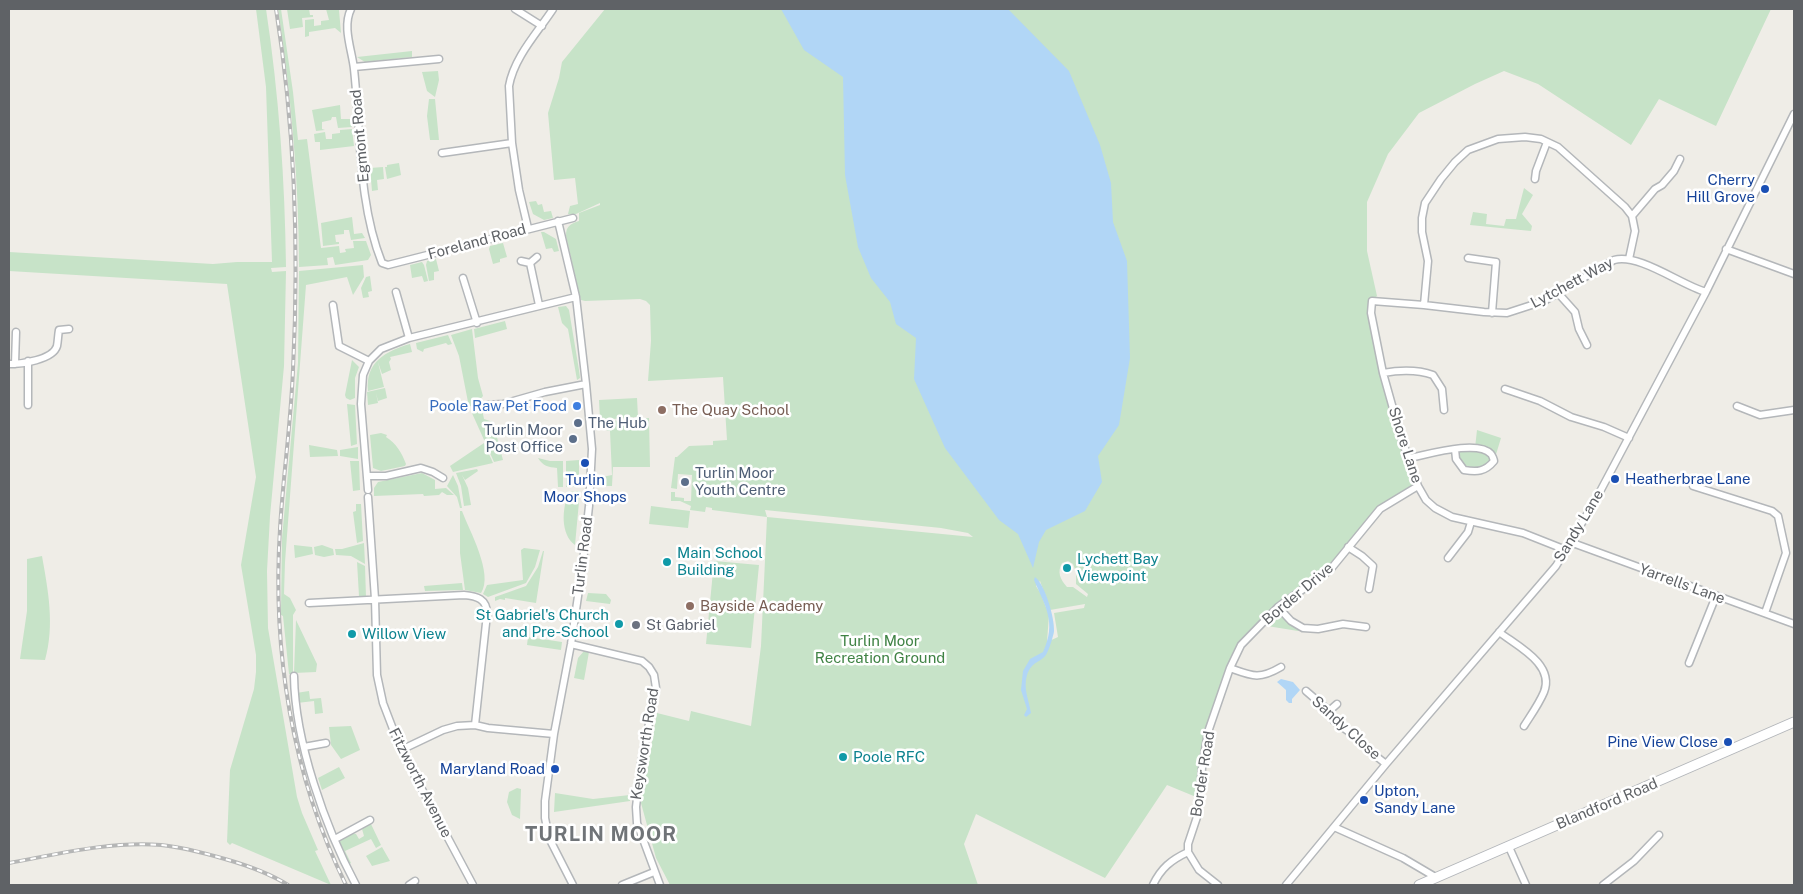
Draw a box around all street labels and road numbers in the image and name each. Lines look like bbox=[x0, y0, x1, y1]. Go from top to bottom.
street label: Egmont Road bbox=[347, 89, 373, 183]
street label: Foreland Road bbox=[426, 220, 528, 264]
street label: Lytchett Way bbox=[1528, 254, 1616, 312]
street label: Shore Lane bbox=[1384, 405, 1426, 485]
street label: Sandy Lane bbox=[1550, 486, 1608, 566]
street label: Turlin Road bbox=[569, 516, 597, 596]
street label: Border Drive bbox=[1259, 559, 1337, 629]
street label: Yarrells Lane bbox=[1637, 560, 1727, 608]
street label: Keysworth Road bbox=[627, 687, 663, 801]
street label: Sandy Close bbox=[1308, 692, 1384, 764]
street label: Fitzworth Avenue bbox=[385, 725, 455, 841]
street label: Border Road bbox=[1187, 730, 1219, 818]
street label: Blandford Road bbox=[1553, 774, 1661, 834]

